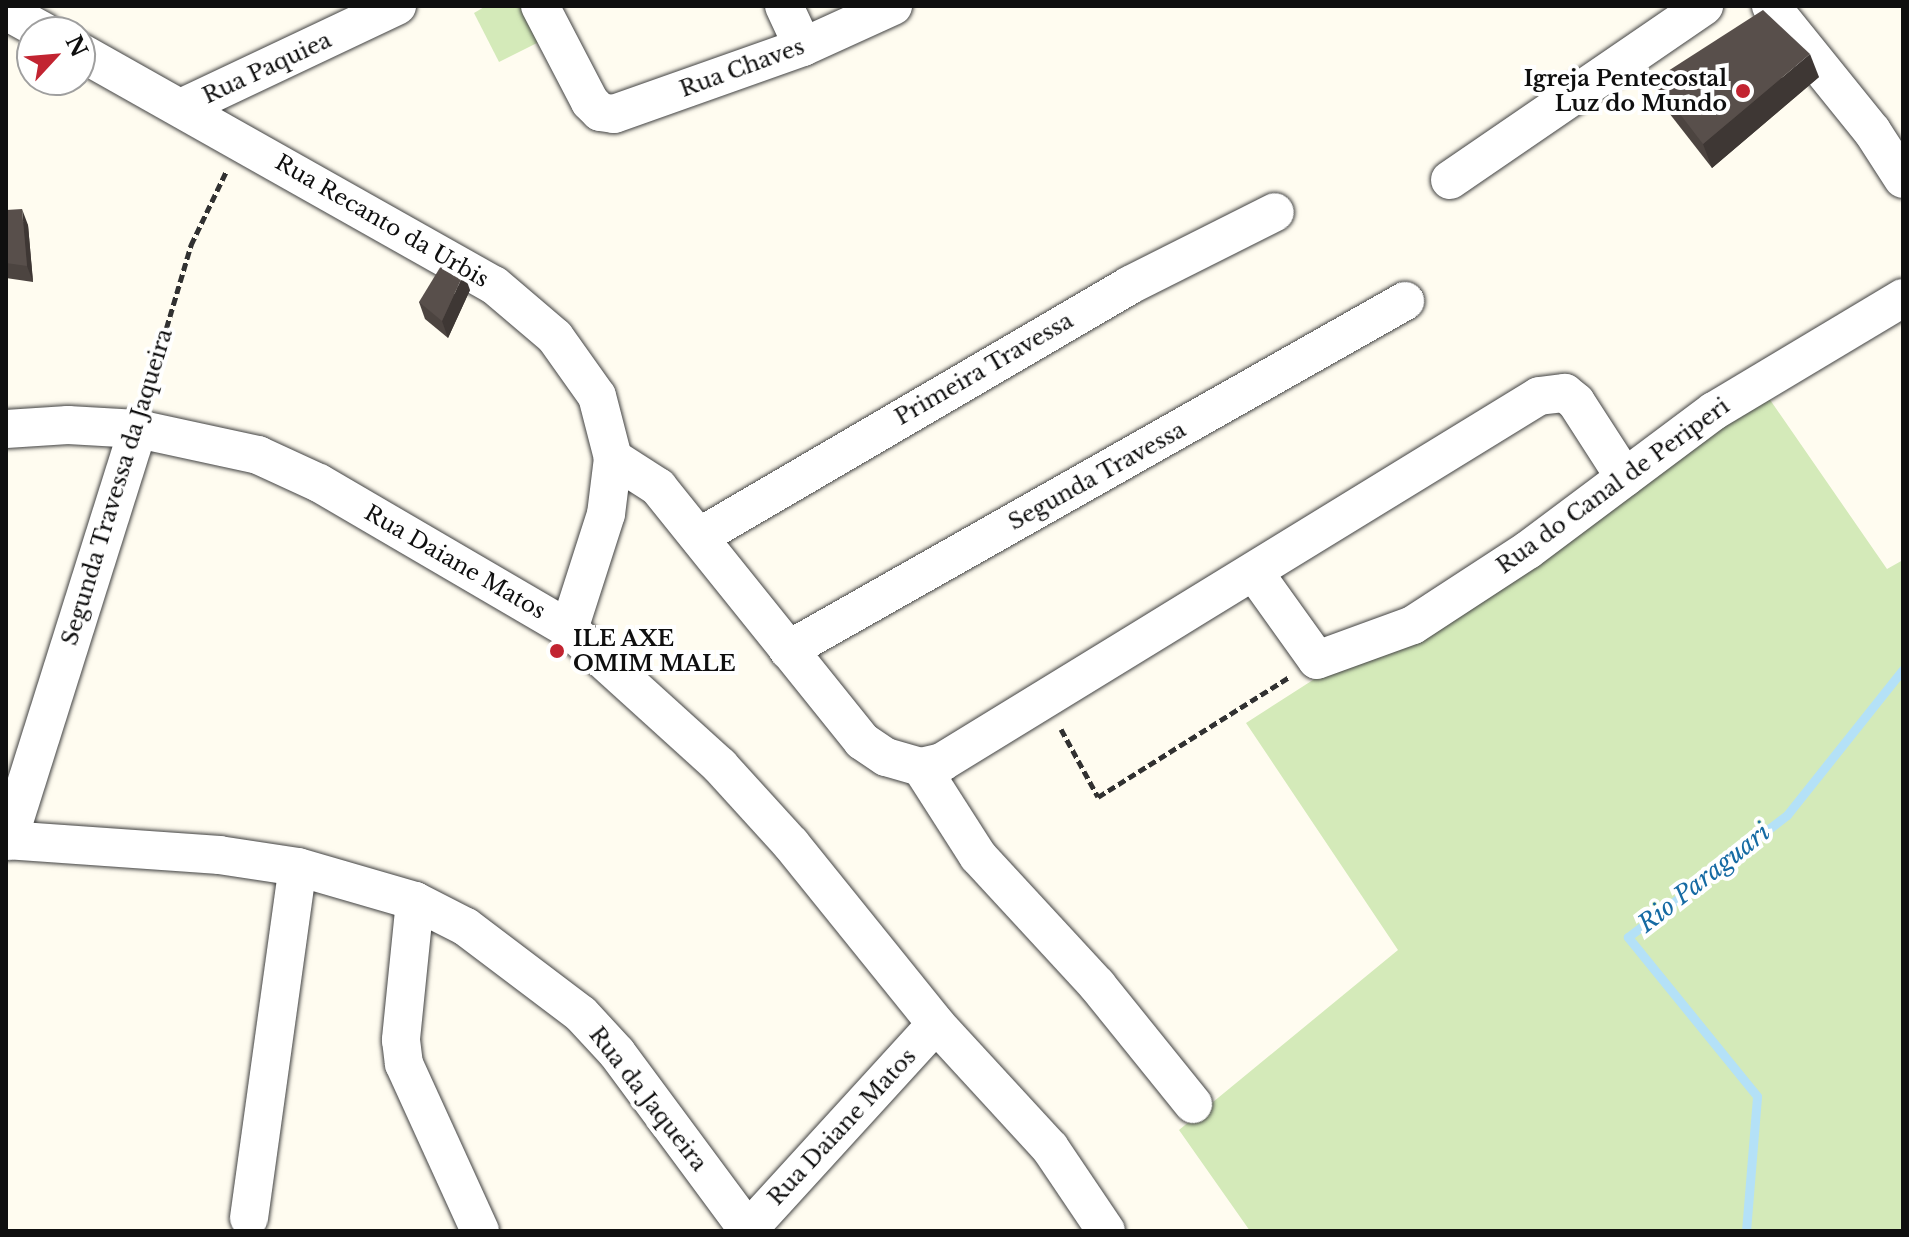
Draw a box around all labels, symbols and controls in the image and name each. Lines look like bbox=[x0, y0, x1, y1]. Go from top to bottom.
north arrow bbox=[16, 16, 96, 96]
street label: Rua Paquiea bbox=[198, 27, 336, 109]
text: N bbox=[60, 31, 93, 61]
street label: Rua Chaves bbox=[676, 33, 808, 103]
place label: Igreja Pentecostal Luz do Mundo bbox=[1524, 65, 1727, 116]
marker: Igreja Pentecostal Luz do Mundo bbox=[1734, 82, 1752, 100]
street label: Rua Recanto da Urbis bbox=[270, 149, 494, 293]
street label: Primeira Travessa bbox=[890, 307, 1078, 431]
street label: Segunda Travessa da Jaqueira bbox=[56, 325, 178, 649]
street label: Rua do Canal de Periperi bbox=[1492, 393, 1734, 579]
street label: Segunda Travessa bbox=[1003, 416, 1191, 536]
street label: Rua Daiane Matos bbox=[360, 499, 550, 625]
place label: ILE AXE OMIM MALE bbox=[573, 625, 736, 676]
marker: ILE AXE OMIM MALE bbox=[548, 642, 566, 660]
water label: Rio Paraguari bbox=[1632, 818, 1776, 938]
street label: Rua da Jaqueira bbox=[583, 1022, 713, 1176]
street label: Rua Daiane Matos bbox=[763, 1043, 921, 1211]

